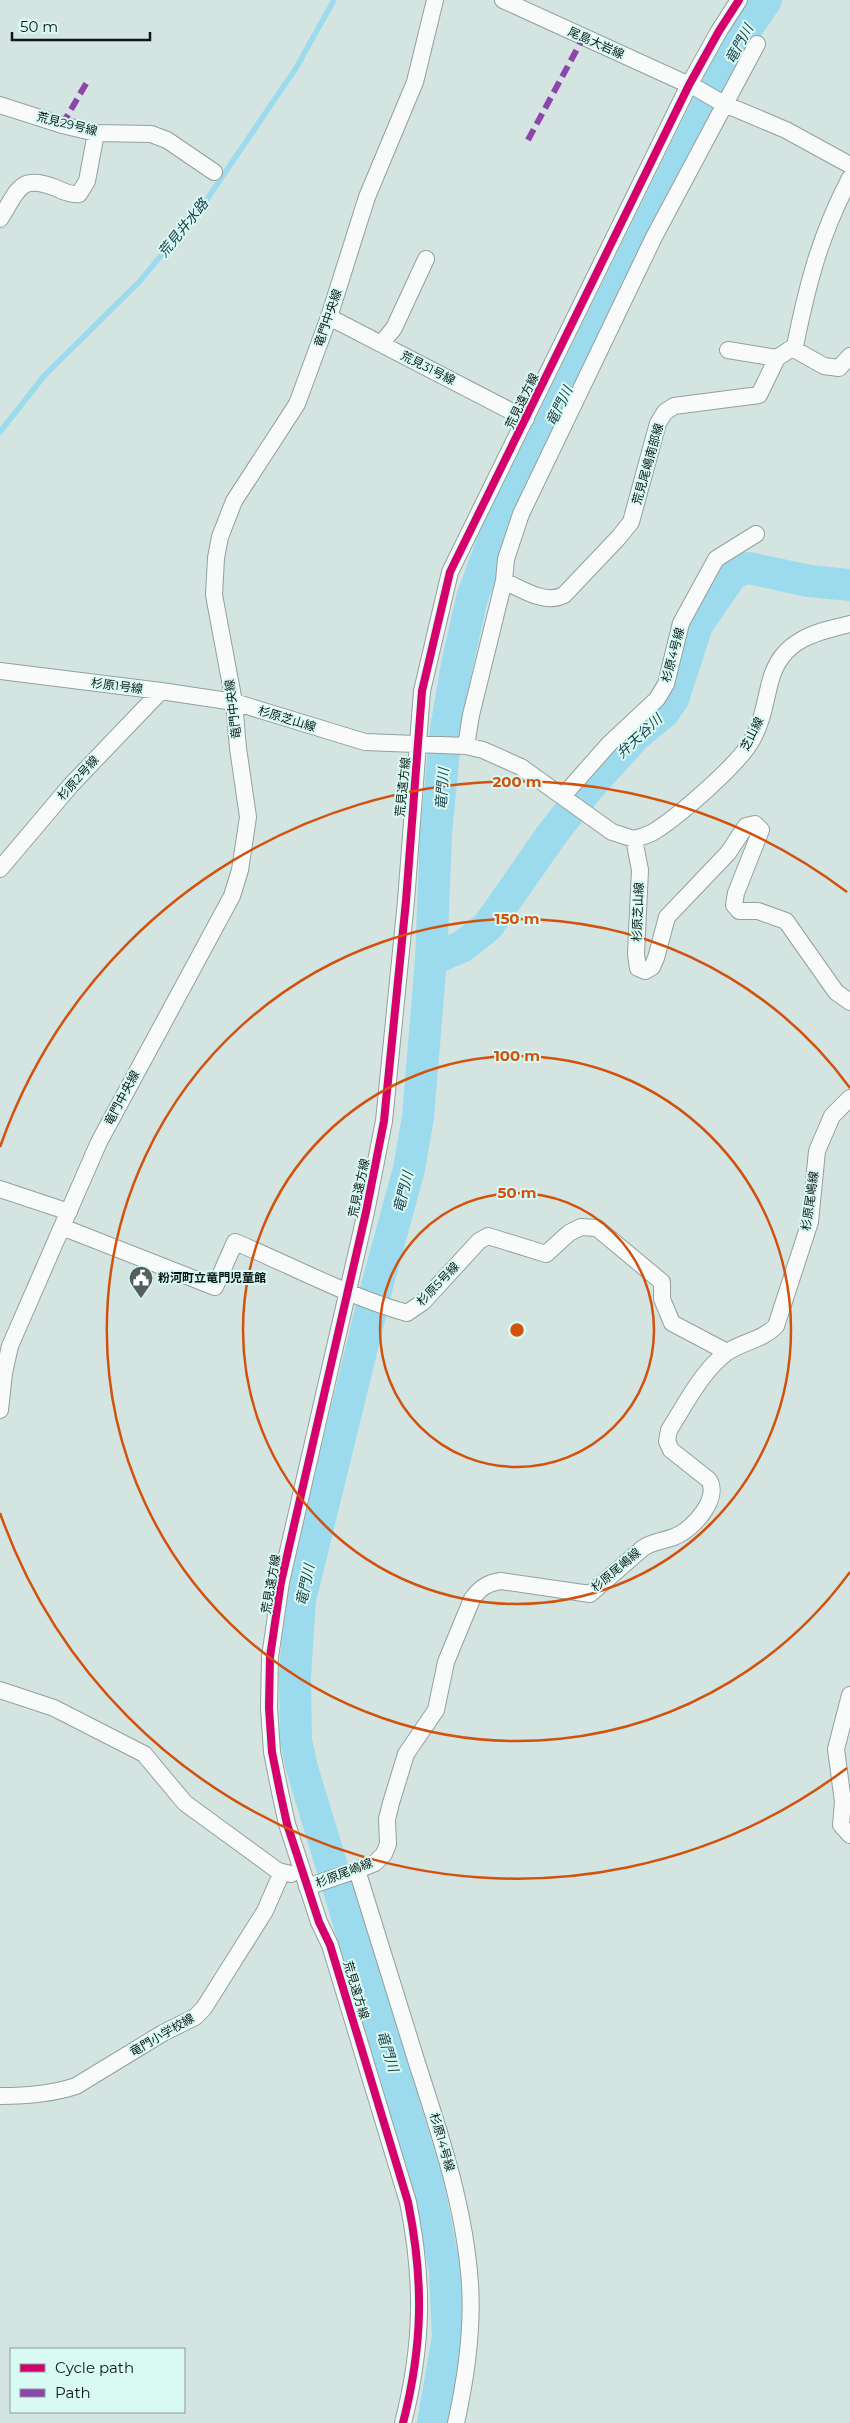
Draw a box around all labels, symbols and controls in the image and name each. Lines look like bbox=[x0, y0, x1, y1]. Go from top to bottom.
scale bar bbox=[12, 10, 150, 42]
text: 50 m bbox=[20, 17, 58, 36]
water label: 竜門川 bbox=[721, 20, 758, 67]
street label: 尾島大岩線 bbox=[566, 23, 627, 62]
street label: 荒見29号線 bbox=[35, 109, 99, 138]
water label: 荒見井水路 bbox=[154, 194, 213, 261]
street label: 竜門中央線 bbox=[311, 287, 344, 349]
street label: 荒見31号線 bbox=[398, 347, 458, 388]
street label: 荒見遠方線 bbox=[502, 371, 541, 431]
water label: 竜門川 bbox=[542, 381, 577, 429]
street label: 荒見尾嶋南部線 bbox=[629, 421, 666, 506]
street label: 杉原4号線 bbox=[658, 626, 687, 684]
street label: 杉原1号線 bbox=[90, 675, 144, 696]
street label: 竜門中央線 bbox=[221, 678, 244, 740]
street label: 杉原芝山線 bbox=[256, 703, 318, 734]
water label: 弁天谷川 bbox=[612, 709, 667, 762]
street label: 芝山線 bbox=[737, 714, 766, 753]
street label: 杉原2号線 bbox=[54, 752, 102, 803]
street label: 荒見遠方線 bbox=[392, 756, 413, 818]
water label: 竜門川 bbox=[432, 765, 453, 811]
text: 200 m bbox=[492, 772, 542, 791]
street label: 杉原芝山線 bbox=[629, 882, 646, 942]
text: 150 m bbox=[495, 909, 539, 928]
text: 100 m bbox=[494, 1046, 540, 1065]
street label: 竜門中央線 bbox=[101, 1068, 142, 1128]
street label: 荒見遠方線 bbox=[345, 1157, 372, 1219]
water label: 竜門川 bbox=[389, 1168, 417, 1215]
street label: 杉原尾嶋線 bbox=[798, 1170, 821, 1232]
text: 50 m bbox=[497, 1183, 537, 1202]
street label: 杉原5号線 bbox=[413, 1259, 462, 1309]
public building icon: 粉河町立竜門児童館 bbox=[128, 1265, 154, 1299]
place label: 粉河町立竜門児童館 bbox=[158, 1270, 266, 1285]
centre of rings bbox=[508, 1321, 526, 1339]
street label: 杉原尾嶋線 bbox=[588, 1545, 643, 1595]
street label: 荒見遠方線 bbox=[258, 1553, 283, 1615]
water label: 竜門川 bbox=[292, 1561, 319, 1607]
street label: 杉原尾嶋線 bbox=[313, 1855, 375, 1890]
street label: 荒見遠方線 bbox=[341, 1959, 372, 2021]
street label: 竜門小学校線 bbox=[127, 2010, 197, 2059]
water label: 竜門川 bbox=[373, 2028, 403, 2076]
street label: 杉原14号線 bbox=[427, 2111, 458, 2173]
legend bbox=[10, 2348, 185, 2413]
text: Cycle path bbox=[55, 2358, 134, 2377]
text: Path bbox=[55, 2383, 91, 2402]

